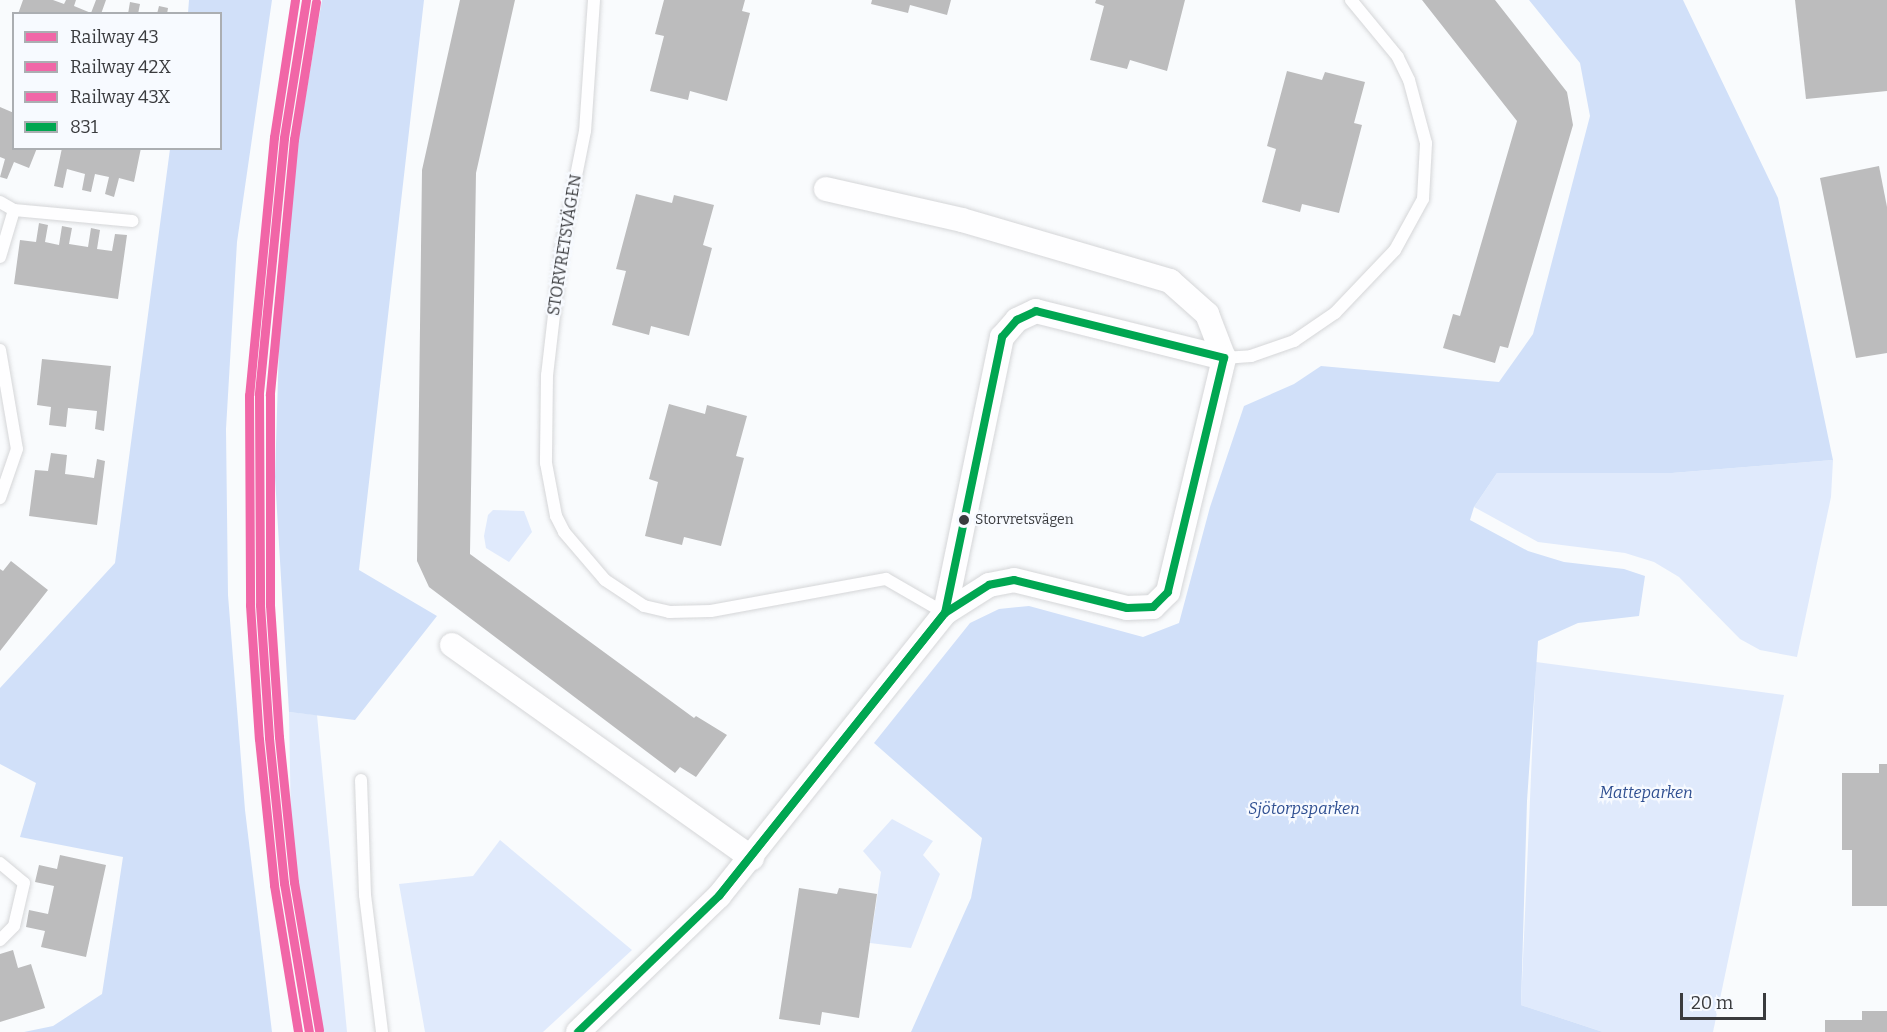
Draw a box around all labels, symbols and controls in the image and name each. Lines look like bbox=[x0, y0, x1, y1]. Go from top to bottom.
legend bbox=[12, 12, 222, 150]
text: Railway 43 bbox=[70, 26, 159, 48]
text: Railway 42X bbox=[70, 56, 171, 78]
text: Railway 43X bbox=[70, 86, 170, 108]
text: 831 bbox=[70, 116, 98, 138]
street label: STORVRETSVÄGEN bbox=[544, 173, 586, 317]
place label: Storvretsvägen bbox=[975, 512, 1074, 528]
marker: Storvretsvägen bbox=[958, 514, 970, 526]
park label: Matteparken bbox=[1599, 783, 1693, 803]
park label: Sjötorpsparken bbox=[1248, 799, 1360, 819]
scale bar bbox=[1683, 981, 1768, 1019]
text: 20 m bbox=[1691, 992, 1733, 1014]

